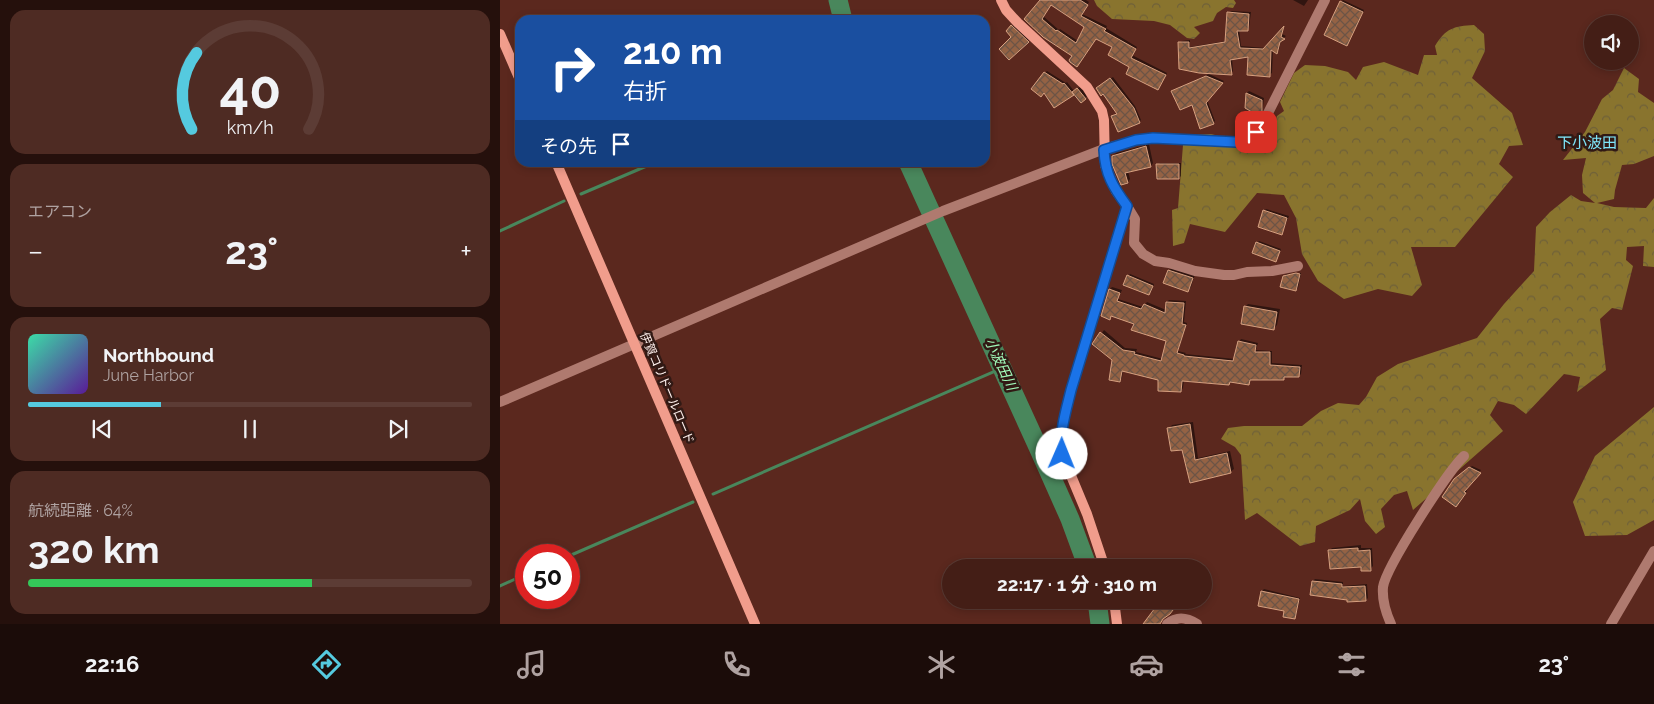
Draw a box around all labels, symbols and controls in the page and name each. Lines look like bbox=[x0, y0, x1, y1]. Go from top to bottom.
map controls bbox=[1584, 15, 1639, 70]
button: sound bbox=[1584, 15, 1639, 70]
text: 210 m bbox=[623, 31, 723, 72]
icon: right bbox=[540, 35, 605, 100]
text: 40 bbox=[219, 59, 281, 120]
text: 右折 bbox=[623, 78, 667, 104]
pin bbox=[1235, 111, 1277, 153]
text: km/h bbox=[226, 117, 274, 138]
icon: arrive bbox=[1242, 118, 1270, 146]
icon: arrive bbox=[607, 130, 635, 158]
district label: 下小波田 bbox=[1557, 134, 1617, 152]
text: その先 bbox=[540, 135, 597, 157]
text: エアコン bbox=[28, 202, 92, 221]
text: 23° bbox=[225, 228, 278, 273]
text: − bbox=[28, 235, 43, 268]
text: + bbox=[460, 235, 472, 268]
street label: 伊賀コリドールロード bbox=[637, 330, 697, 446]
water label: 小波田川 bbox=[982, 335, 1021, 395]
text: Northbound bbox=[103, 344, 214, 366]
text: June Harbor bbox=[103, 366, 194, 385]
icon: previous bbox=[88, 415, 116, 443]
icon: pause bbox=[236, 415, 264, 443]
icon: next bbox=[384, 415, 412, 443]
position arrow bbox=[1035, 427, 1087, 479]
text: 航続距離 · 64% bbox=[28, 501, 133, 520]
text: 320 km bbox=[28, 527, 160, 572]
speed limit sign: 50 bbox=[515, 544, 580, 609]
text: 22:17 · 1 分 · 310 m bbox=[997, 573, 1157, 595]
icon: directions bbox=[309, 647, 344, 682]
icon: music bbox=[514, 647, 549, 682]
icon: phone bbox=[719, 647, 754, 682]
icon: climate bbox=[924, 647, 959, 682]
icon: car bbox=[1129, 647, 1164, 682]
icon: filters bbox=[1334, 647, 1369, 682]
text: 22:16 bbox=[85, 651, 139, 677]
text: 23° bbox=[1538, 651, 1569, 677]

